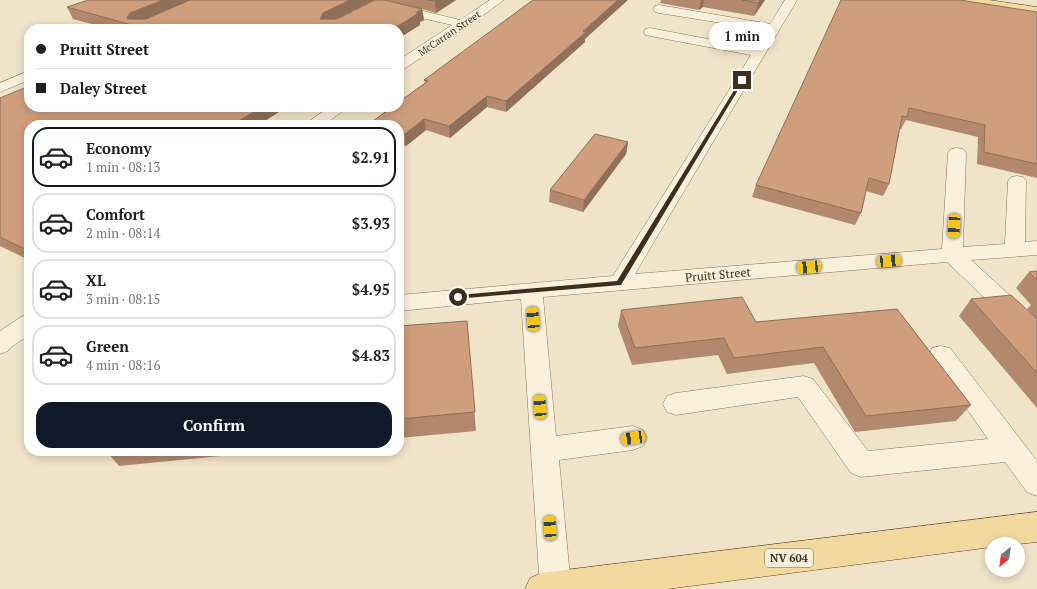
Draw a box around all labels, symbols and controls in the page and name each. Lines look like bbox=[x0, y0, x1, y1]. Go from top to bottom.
street label: McCarran Street bbox=[416, 8, 483, 59]
callout: 1 min bbox=[709, 22, 775, 50]
text: 1 min bbox=[724, 27, 760, 45]
text: Pruitt Street bbox=[60, 39, 149, 59]
route end bbox=[733, 71, 751, 89]
text: Daley Street bbox=[60, 78, 147, 98]
text: Economy bbox=[86, 138, 151, 158]
icon: car bbox=[38, 139, 74, 175]
text: $2.91 bbox=[352, 147, 390, 167]
text: 1 min · 08:13 bbox=[86, 158, 160, 176]
text: Comfort bbox=[86, 204, 145, 224]
icon: car bbox=[38, 205, 74, 241]
text: $3.93 bbox=[352, 213, 390, 233]
car bbox=[947, 214, 961, 238]
text: 2 min · 08:14 bbox=[86, 224, 160, 242]
car bbox=[877, 254, 901, 268]
car bbox=[797, 260, 821, 274]
street label: Pruitt Street bbox=[684, 264, 752, 285]
text: XL bbox=[86, 270, 106, 290]
icon: car bbox=[38, 271, 74, 307]
text: $4.95 bbox=[352, 279, 390, 299]
route start bbox=[449, 288, 467, 306]
text: 3 min · 08:15 bbox=[86, 290, 160, 308]
car bbox=[526, 307, 540, 331]
text: Green bbox=[86, 336, 129, 356]
icon: car bbox=[38, 337, 74, 373]
text: $4.83 bbox=[352, 345, 390, 365]
text: 4 min · 08:16 bbox=[86, 356, 160, 374]
car bbox=[533, 395, 547, 419]
button: Confirm bbox=[36, 402, 392, 448]
car bbox=[620, 430, 646, 446]
car bbox=[543, 516, 557, 540]
north arrow bbox=[985, 537, 1025, 577]
map controls bbox=[985, 537, 1025, 577]
road number: NV 604 bbox=[765, 549, 813, 567]

